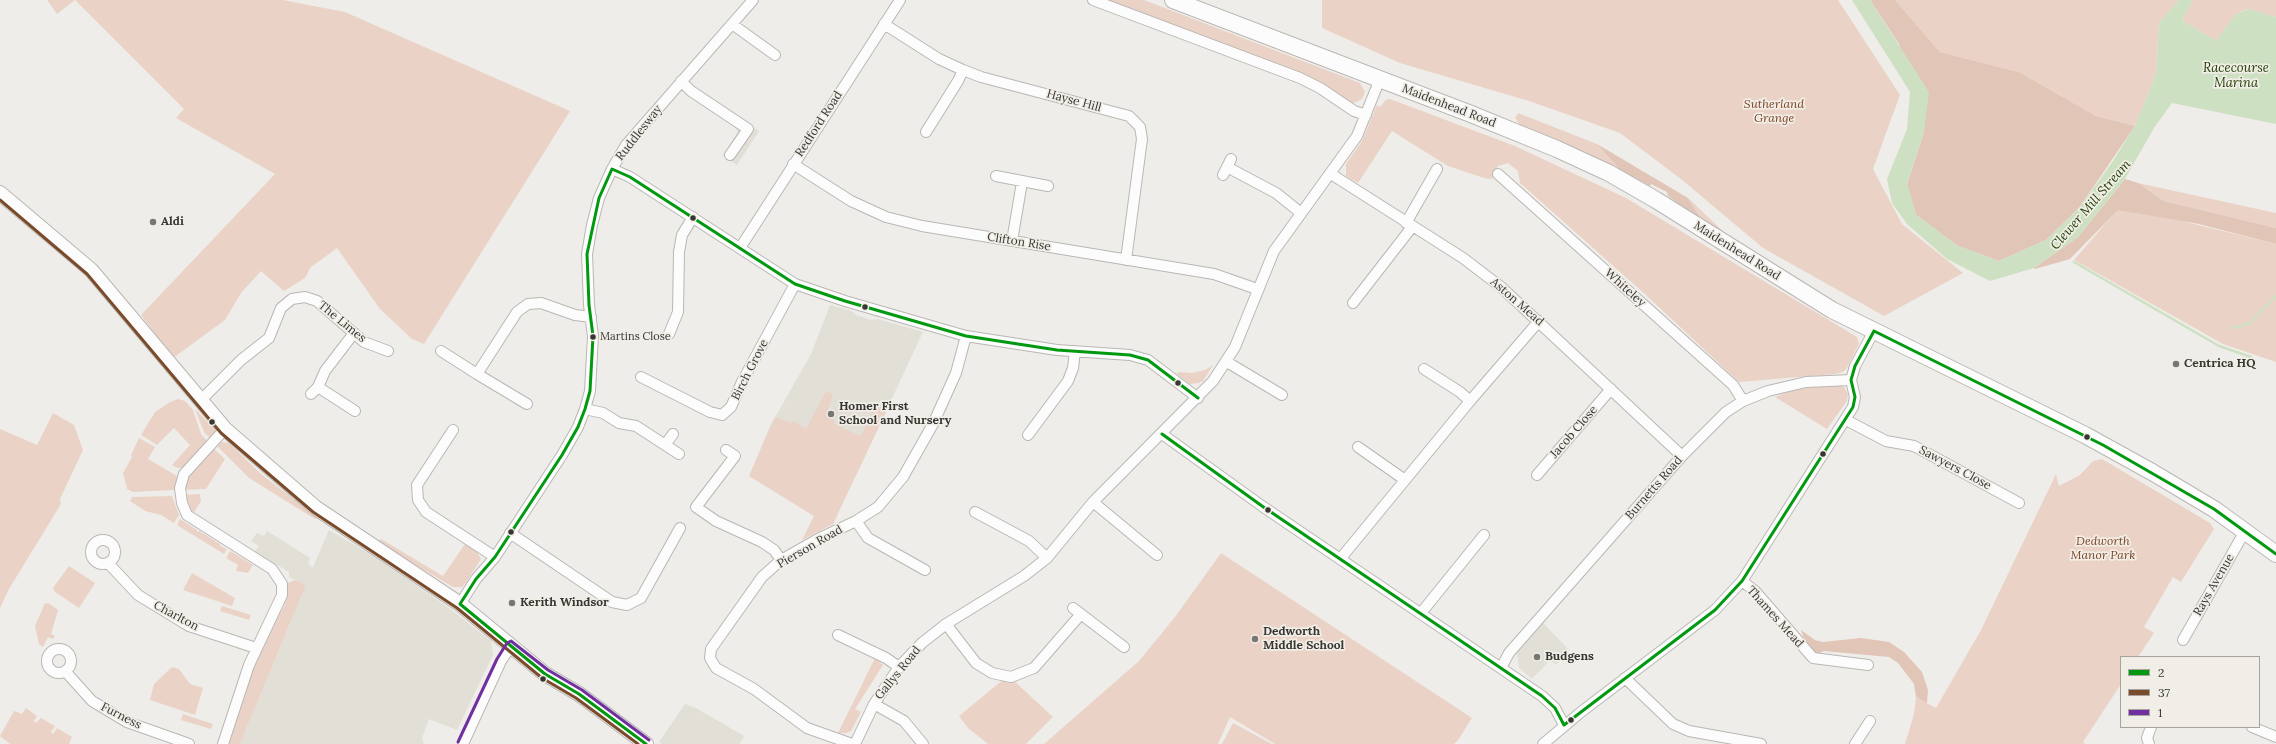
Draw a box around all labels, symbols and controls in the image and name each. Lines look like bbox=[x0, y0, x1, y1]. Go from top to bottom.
water label: Racecourse Marina bbox=[2203, 60, 2269, 91]
street label: Maidenhead Road bbox=[1400, 81, 1498, 131]
street label: Hayse Hill bbox=[1045, 87, 1103, 115]
street label: Redford Road bbox=[792, 88, 846, 160]
park label: Sutherland Grange bbox=[1744, 98, 1804, 126]
street label: Ruddlesway bbox=[613, 102, 665, 164]
water label: Clewer Mill Stream bbox=[2048, 157, 2134, 253]
unlabelled marker bbox=[688, 213, 698, 223]
place label: Aldi bbox=[161, 215, 184, 229]
marker: Aldi bbox=[148, 217, 158, 227]
street label: Maidenhead Road bbox=[1691, 219, 1783, 283]
street label: Clifton Rise bbox=[986, 230, 1052, 254]
street label: Whiteley bbox=[1602, 266, 1648, 310]
street label: Aston Mead bbox=[1487, 275, 1547, 329]
street label: The Limes bbox=[315, 298, 369, 346]
unlabelled marker bbox=[860, 302, 870, 312]
place label: Martins Close bbox=[600, 330, 671, 344]
marker: Martins Close bbox=[588, 332, 598, 342]
street label: Birch Grove bbox=[729, 337, 771, 403]
place label: Centrica HQ bbox=[2184, 357, 2255, 371]
marker: Centrica HQ bbox=[2171, 359, 2181, 369]
unlabelled marker bbox=[1173, 378, 1183, 388]
place label: Homer First School and Nursery bbox=[839, 400, 951, 428]
street label: Jacob Close bbox=[1547, 403, 1601, 461]
marker: Homer First School and Nursery bbox=[826, 409, 836, 419]
unlabelled marker bbox=[207, 417, 217, 427]
unlabelled marker bbox=[2082, 432, 2092, 442]
street label: Sawyers Close bbox=[1916, 443, 1994, 493]
unlabelled marker bbox=[1818, 449, 1828, 459]
street label: Burnetts Road bbox=[1623, 453, 1685, 523]
unlabelled marker bbox=[1263, 505, 1273, 515]
street label: Pierson Road bbox=[775, 522, 845, 572]
unlabelled marker bbox=[506, 527, 516, 537]
park label: Dedworth Manor Park bbox=[2071, 535, 2135, 563]
street label: Rays Avenue bbox=[2190, 551, 2238, 619]
street label: Thames Mead bbox=[1744, 583, 1806, 651]
place label: Kerith Windsor bbox=[520, 596, 609, 610]
street label: Charlton bbox=[151, 598, 201, 634]
marker: Kerith Windsor bbox=[507, 598, 517, 608]
place label: Dedworth Middle School bbox=[1263, 625, 1344, 653]
marker: Dedworth Middle School bbox=[1250, 634, 1260, 644]
street label: Gallys Road bbox=[872, 643, 924, 703]
place label: Budgens bbox=[1545, 650, 1594, 664]
marker: Budgens bbox=[1532, 652, 1542, 662]
legend bbox=[2120, 656, 2260, 728]
text: 2 bbox=[2158, 665, 2164, 680]
unlabelled marker bbox=[538, 674, 548, 684]
text: 37 bbox=[2158, 685, 2170, 700]
street label: Furness bbox=[98, 700, 144, 732]
text: 1 bbox=[2158, 705, 2162, 720]
unlabelled marker bbox=[1566, 715, 1576, 725]

